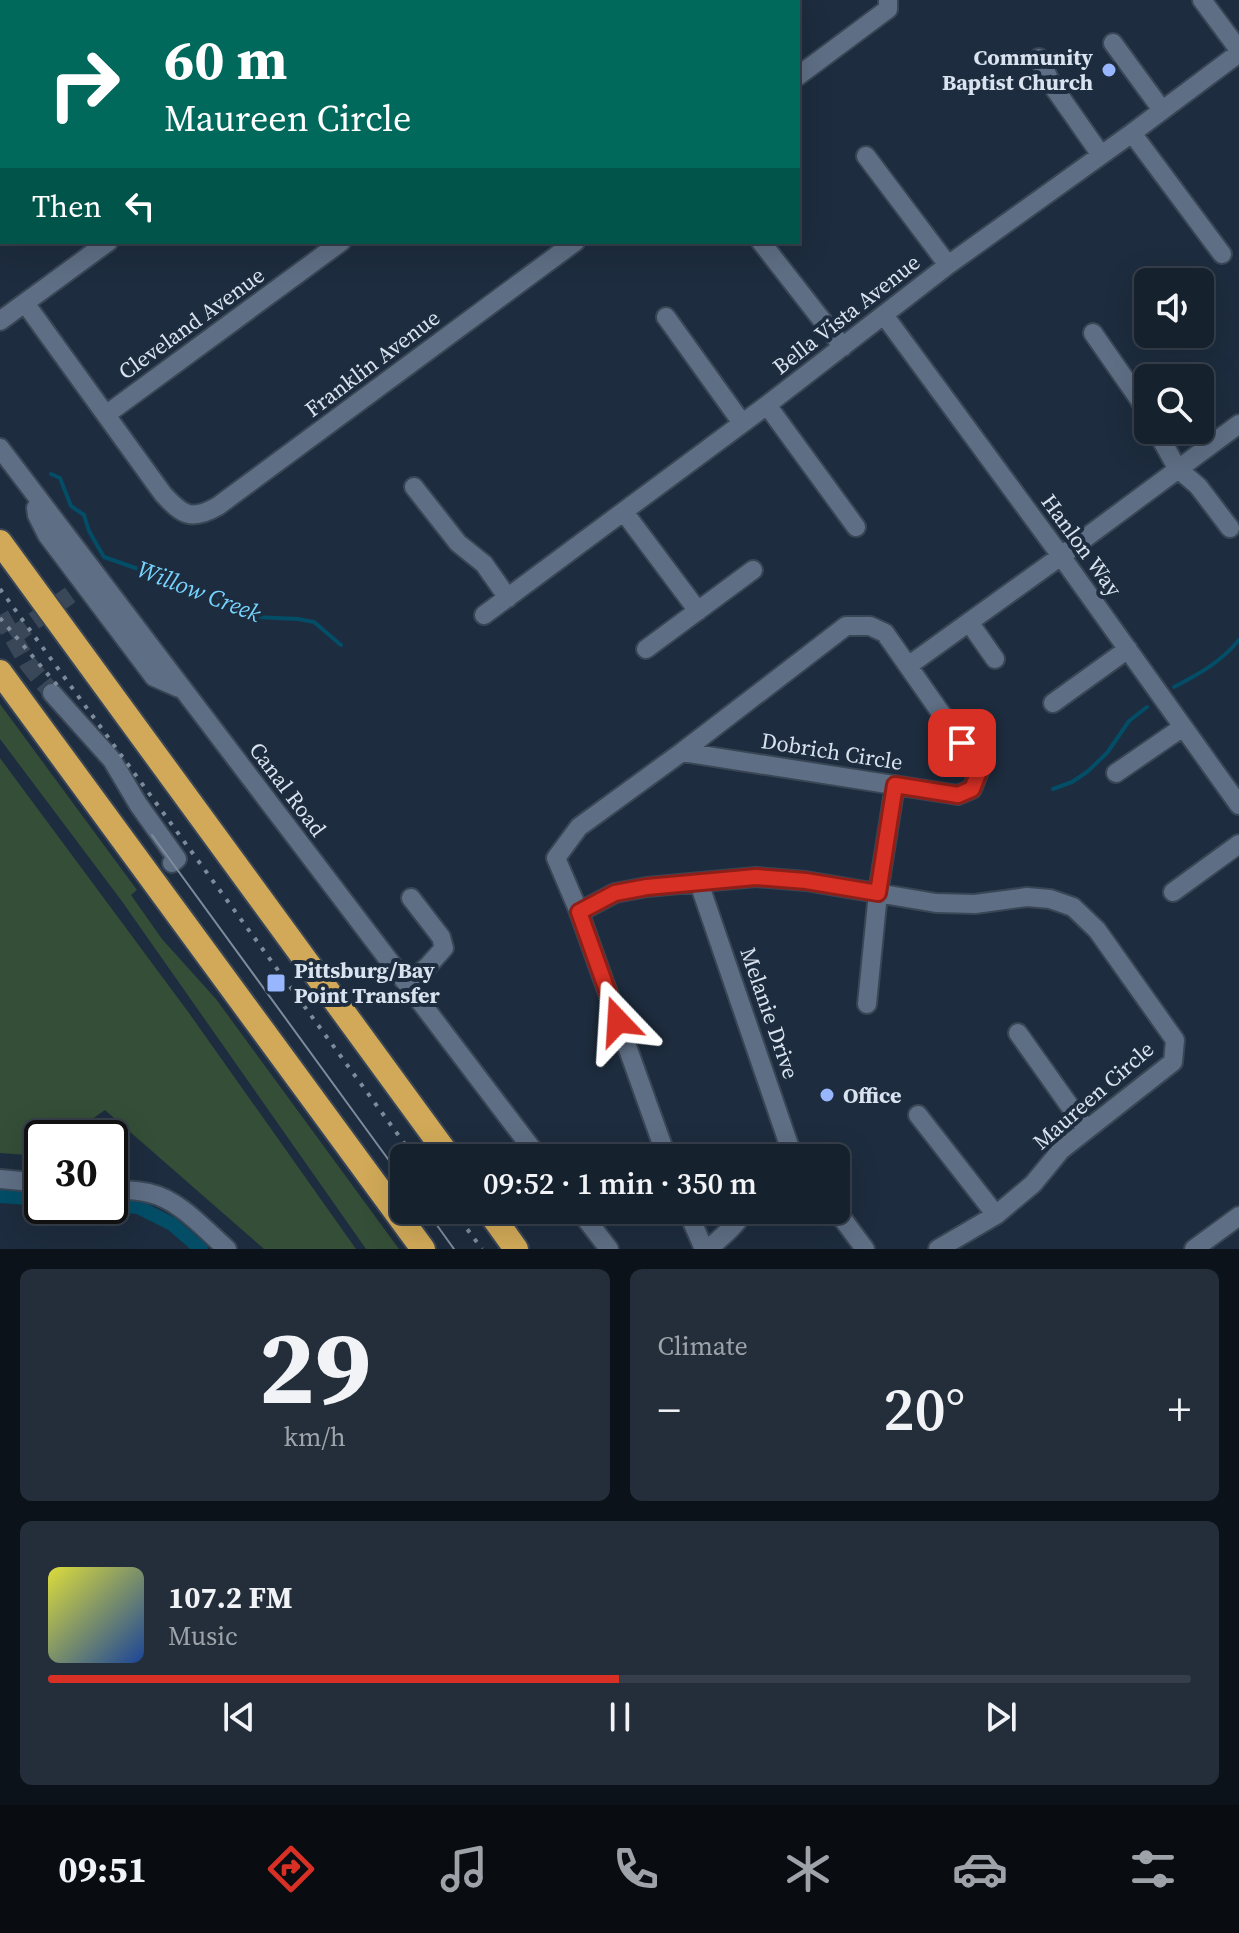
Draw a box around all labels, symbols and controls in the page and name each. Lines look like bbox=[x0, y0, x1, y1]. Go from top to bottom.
text: 60 m bbox=[164, 21, 287, 98]
icon: right bbox=[32, 32, 136, 136]
place label: Community Baptist Church bbox=[942, 42, 1093, 97]
marker: Community Baptist Church bbox=[1100, 61, 1118, 79]
text: Maureen Circle bbox=[164, 94, 411, 143]
icon: left bbox=[118, 184, 162, 228]
text: Then bbox=[32, 186, 102, 227]
street label: Bella Vista Avenue bbox=[766, 247, 926, 381]
street label: Cleveland Avenue bbox=[112, 260, 270, 386]
map controls bbox=[1134, 268, 1214, 444]
button: sound bbox=[1134, 268, 1214, 348]
street label: Franklin Avenue bbox=[298, 302, 446, 424]
button: search bbox=[1134, 364, 1214, 444]
street label: Hanlon Way bbox=[1035, 488, 1130, 603]
water label: Willow Creek bbox=[132, 552, 266, 630]
pin bbox=[928, 709, 996, 777]
icon: arrive bbox=[940, 721, 984, 765]
street label: Dobrich Circle bbox=[759, 725, 905, 777]
street label: Canal Road bbox=[243, 736, 334, 843]
street label: Melanie Drive bbox=[733, 943, 807, 1083]
place label: Pittsburg/Bay Point Transfer bbox=[294, 955, 440, 1010]
marker: Pittsburg/Bay Point Transfer bbox=[265, 972, 287, 994]
position arrow bbox=[576, 979, 660, 1063]
street label: Maureen Circle bbox=[1026, 1034, 1160, 1156]
place label: Office bbox=[843, 1080, 902, 1110]
marker: Office bbox=[818, 1086, 836, 1104]
speed limit sign: 30 bbox=[24, 1120, 128, 1224]
text: 09:52 · 1 min · 350 m bbox=[483, 1163, 757, 1204]
text: 29 bbox=[258, 1295, 371, 1438]
text: Climate bbox=[658, 1328, 748, 1364]
text: 20° bbox=[883, 1368, 965, 1450]
text: − bbox=[658, 1379, 681, 1440]
text: + bbox=[1168, 1379, 1191, 1440]
text: km/h bbox=[284, 1419, 346, 1455]
text: 107.2 FM bbox=[168, 1577, 293, 1618]
text: Music bbox=[168, 1618, 238, 1654]
icon: previous bbox=[217, 1695, 261, 1739]
icon: pause bbox=[598, 1695, 642, 1739]
icon: next bbox=[979, 1695, 1023, 1739]
icon: directions bbox=[263, 1841, 319, 1897]
icon: music bbox=[436, 1841, 492, 1897]
icon: phone bbox=[608, 1841, 664, 1897]
icon: climate bbox=[780, 1841, 836, 1897]
icon: car bbox=[952, 1841, 1008, 1897]
icon: filters bbox=[1125, 1841, 1181, 1897]
text: 09:51 bbox=[58, 1845, 147, 1894]

